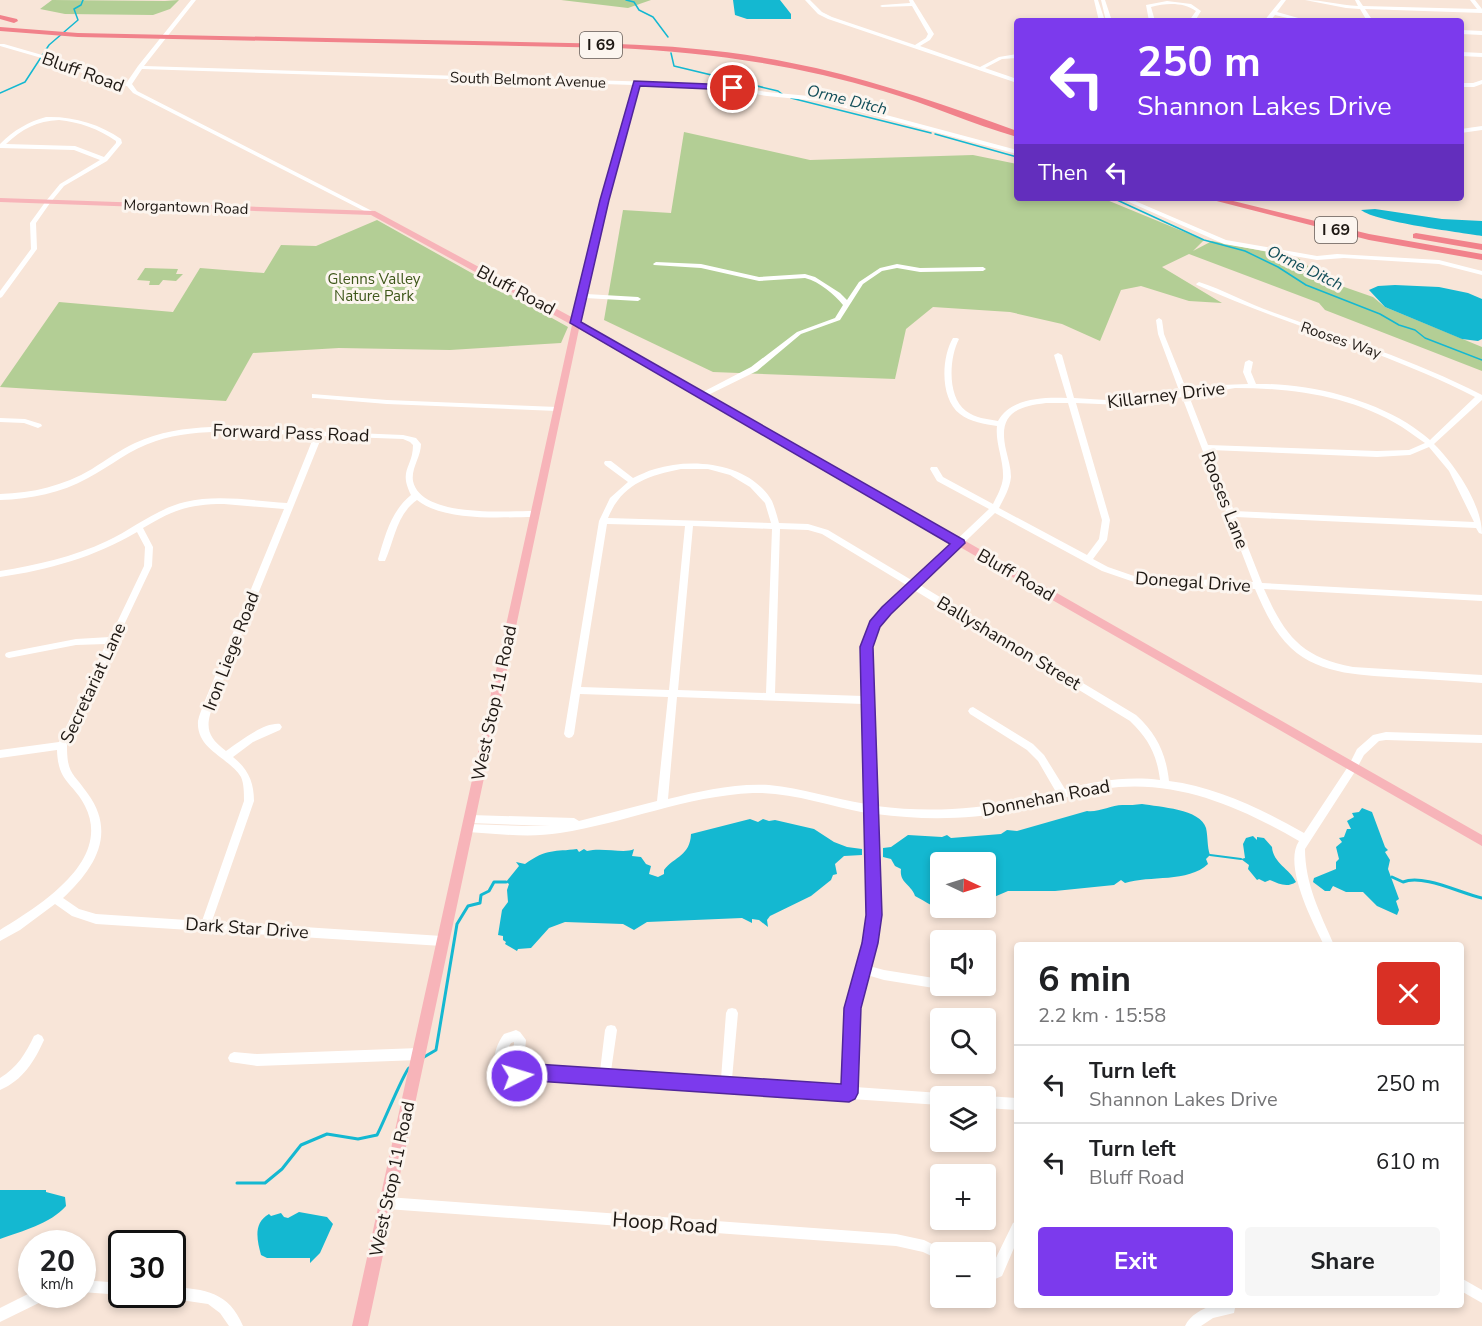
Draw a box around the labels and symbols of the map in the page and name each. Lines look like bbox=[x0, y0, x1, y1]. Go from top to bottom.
road number: I 69 bbox=[580, 32, 622, 58]
street label: Bluff Road bbox=[39, 46, 127, 98]
pin bbox=[707, 62, 758, 113]
street label: South Belmont Avenue bbox=[450, 67, 606, 93]
water label: Orme Ditch bbox=[805, 79, 889, 121]
street label: Morgantown Road bbox=[123, 195, 249, 219]
road number: I 69 bbox=[1315, 217, 1357, 243]
water label: Orme Ditch bbox=[1263, 240, 1347, 296]
street label: Bluff Road bbox=[472, 259, 560, 321]
park label: Glenns Valley Nature Park bbox=[327, 269, 421, 306]
street label: Rooses Way bbox=[1298, 317, 1384, 363]
street label: Killarney Drive bbox=[1106, 376, 1226, 414]
street label: Forward Pass Road bbox=[212, 418, 370, 448]
street label: Rooses Lane bbox=[1195, 448, 1255, 552]
street label: Bluff Road bbox=[973, 543, 1059, 607]
street label: Donegal Drive bbox=[1134, 566, 1252, 598]
street label: Iron Liege Road bbox=[197, 588, 265, 714]
street label: Ballyshannon Street bbox=[932, 590, 1086, 696]
street label: Secretariat Lane bbox=[54, 619, 132, 747]
street label: West Stop 11 Road bbox=[466, 623, 522, 783]
street label: Donnehan Road bbox=[980, 774, 1112, 822]
north arrow bbox=[930, 852, 996, 918]
street label: Dark Star Drive bbox=[185, 912, 309, 944]
position arrow bbox=[485, 1044, 549, 1108]
street label: West Stop 11 Road bbox=[364, 1099, 420, 1259]
street label: Hoop Road bbox=[611, 1205, 719, 1241]
speed limit sign: 30 bbox=[108, 1230, 186, 1308]

